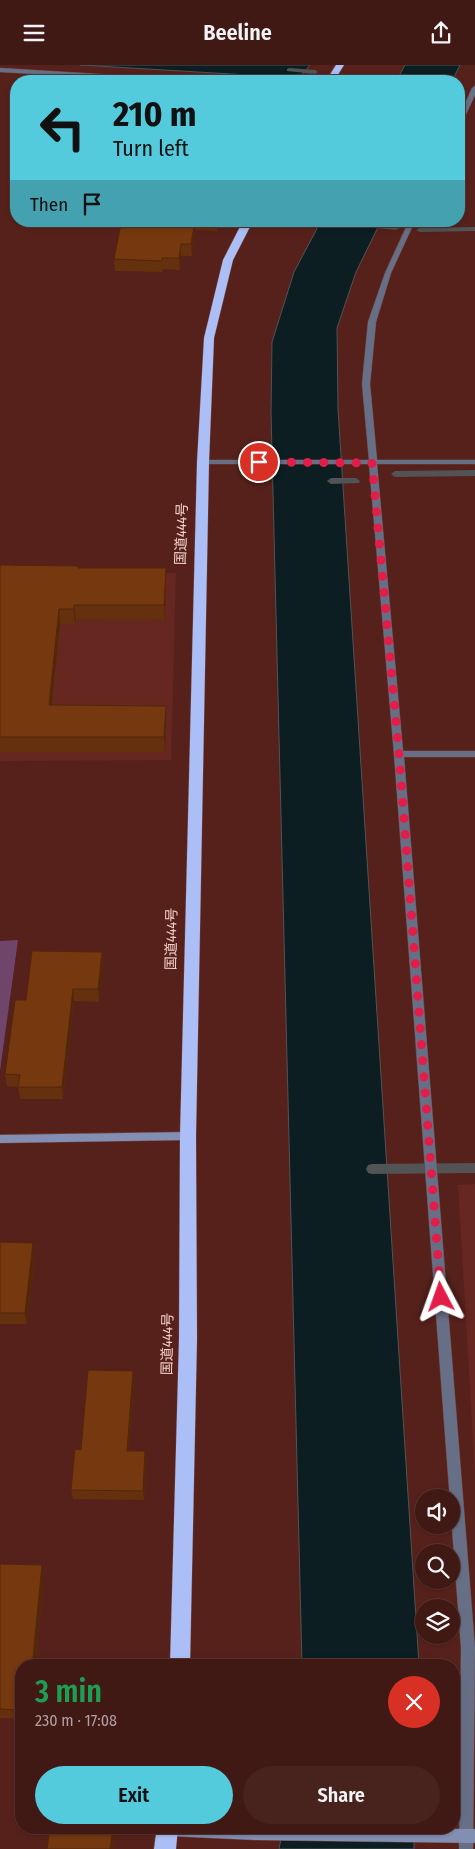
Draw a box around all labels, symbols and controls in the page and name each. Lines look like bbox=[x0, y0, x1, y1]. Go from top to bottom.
icon: menu bbox=[20, 19, 48, 47]
text: Beeline bbox=[203, 19, 272, 46]
icon: share bbox=[427, 19, 455, 47]
text: 210 m bbox=[113, 93, 197, 135]
icon: left bbox=[30, 95, 95, 160]
text: Turn left bbox=[113, 135, 189, 162]
icon: arrive bbox=[78, 190, 106, 218]
text: Then bbox=[30, 193, 68, 216]
pin bbox=[238, 441, 280, 483]
icon: arrive bbox=[245, 448, 273, 476]
street label: 国道444号 bbox=[172, 503, 191, 565]
street label: 国道444号 bbox=[162, 908, 181, 970]
position arrow bbox=[414, 1270, 466, 1322]
street label: 国道444号 bbox=[158, 1313, 177, 1375]
map controls bbox=[415, 1489, 460, 1644]
button: sound bbox=[415, 1489, 460, 1534]
button: search bbox=[415, 1544, 460, 1589]
button: layers bbox=[415, 1599, 460, 1644]
text: 3 min bbox=[35, 1674, 102, 1710]
button: close bbox=[388, 1676, 440, 1728]
text: 230 m · 17:08 bbox=[35, 1711, 117, 1730]
button: Exit bbox=[35, 1766, 233, 1824]
button: Share bbox=[243, 1766, 440, 1824]

